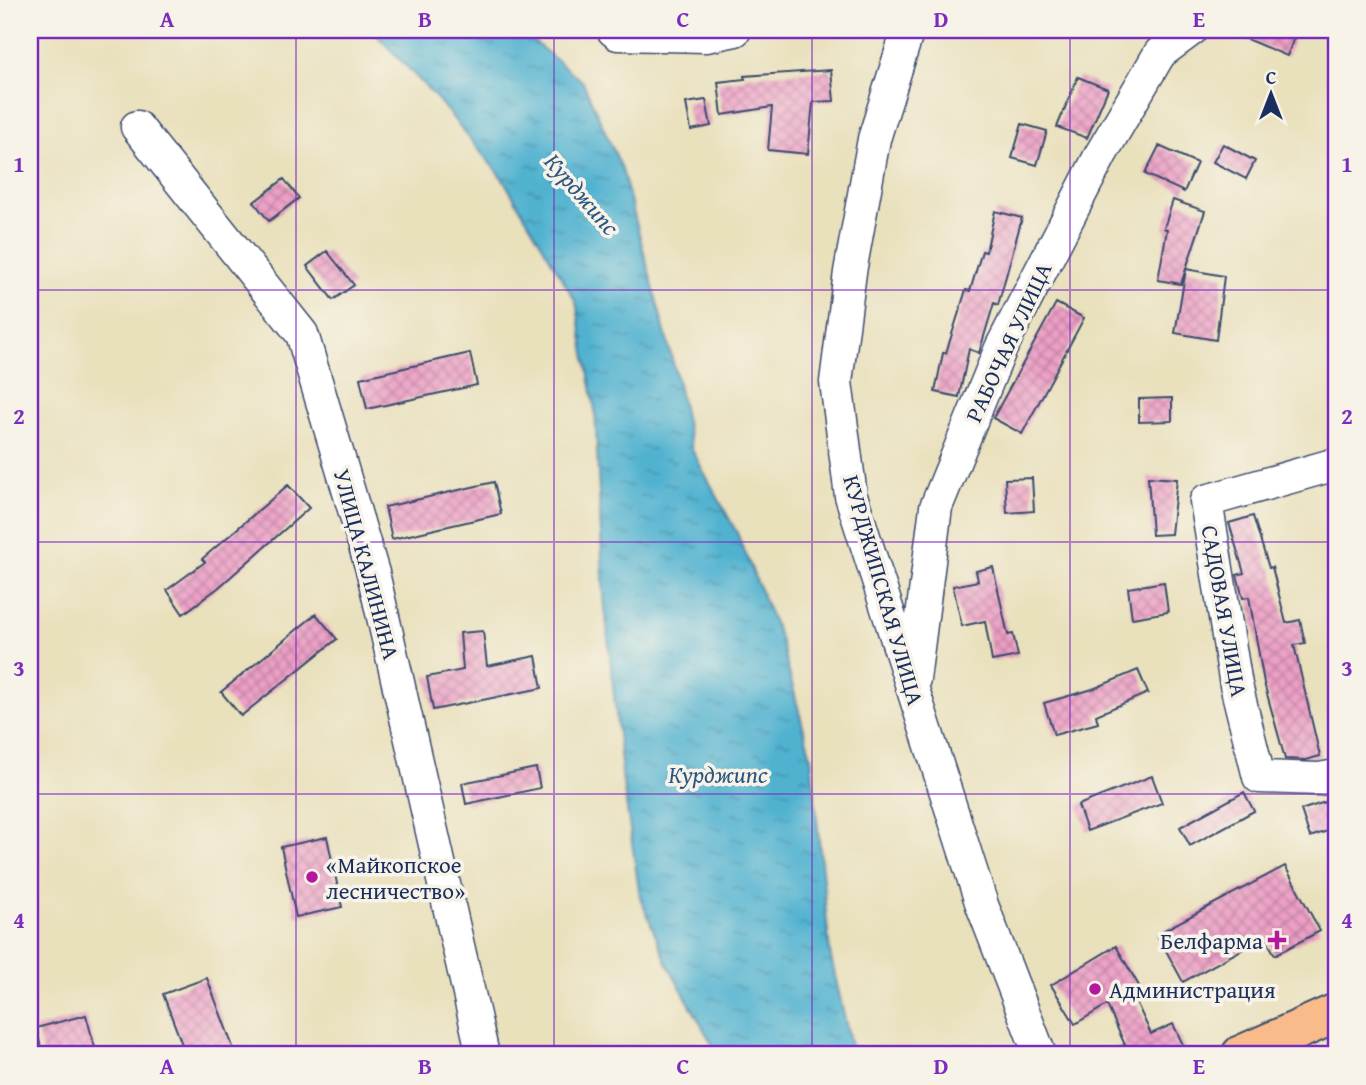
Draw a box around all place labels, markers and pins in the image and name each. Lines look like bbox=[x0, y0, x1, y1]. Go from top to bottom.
place label: «Майкопское лесничество» bbox=[326, 848, 465, 907]
marker: «Майкопское лесничество» bbox=[304, 869, 320, 885]
place label: Белфарма bbox=[1160, 924, 1263, 957]
marker: Белфарма bbox=[1269, 932, 1285, 948]
place label: Администрация bbox=[1109, 973, 1276, 1006]
marker: Администрация bbox=[1087, 981, 1103, 997]

